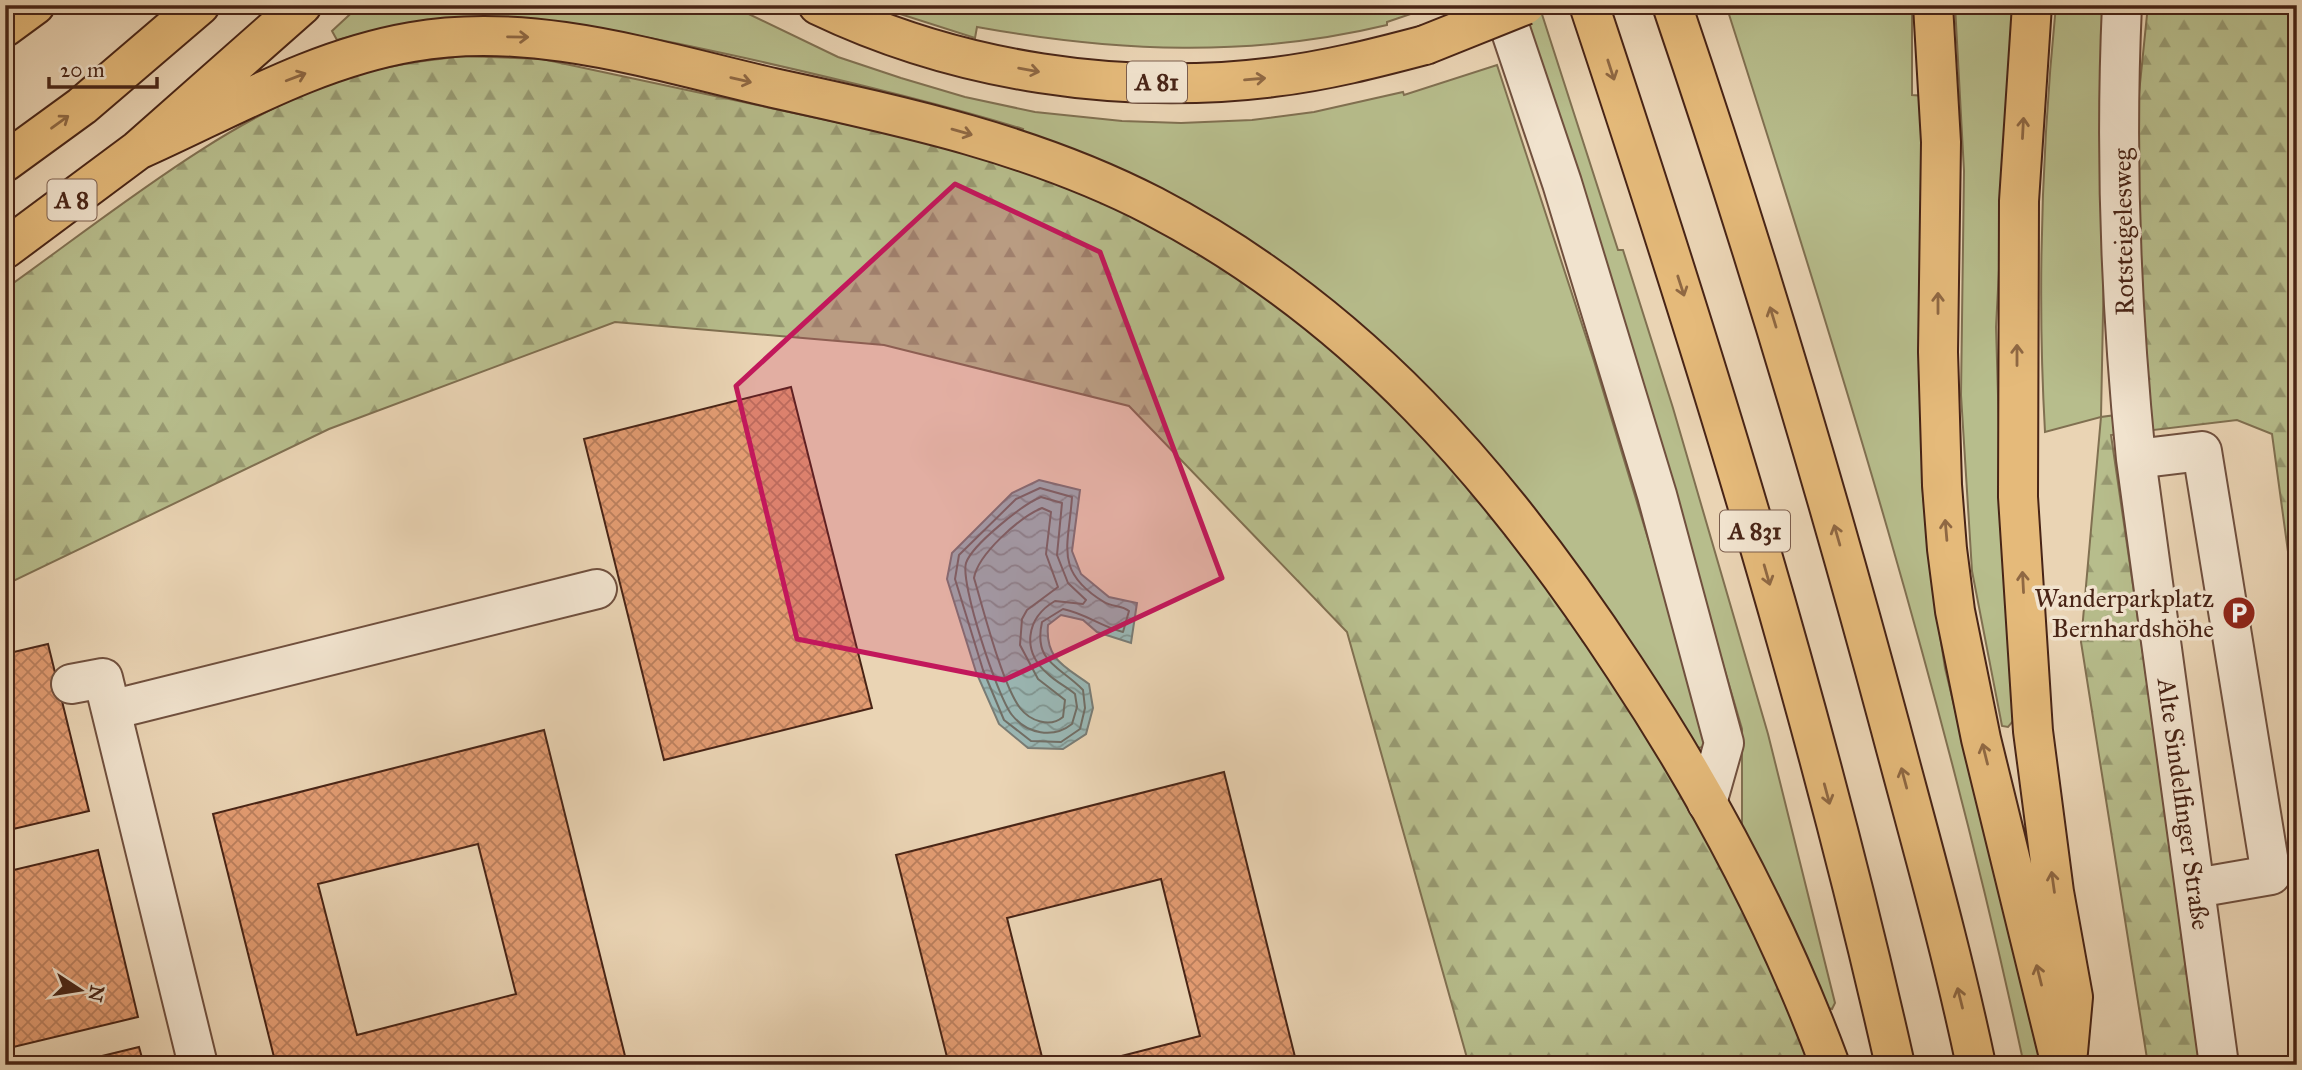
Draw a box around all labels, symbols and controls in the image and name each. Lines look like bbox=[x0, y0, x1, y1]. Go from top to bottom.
one-way arrow bbox=[506, 30, 529, 43]
scale bar bbox=[49, 46, 158, 90]
text: 20 m bbox=[60, 57, 105, 83]
one-way arrow bbox=[1605, 59, 1618, 81]
road number: A 81 bbox=[1127, 61, 1187, 102]
one-way arrow bbox=[1017, 64, 1039, 77]
one-way arrow bbox=[285, 69, 306, 82]
one-way arrow bbox=[1243, 72, 1266, 85]
one-way arrow bbox=[729, 74, 752, 88]
one-way arrow bbox=[50, 115, 69, 129]
one-way arrow bbox=[2016, 116, 2029, 139]
one-way arrow bbox=[951, 126, 973, 139]
street label: Rotsteigelesweg bbox=[2106, 147, 2140, 316]
road number: A 8 bbox=[48, 180, 96, 220]
one-way arrow bbox=[1676, 275, 1688, 297]
one-way arrow bbox=[1932, 291, 1945, 314]
one-way arrow bbox=[1765, 306, 1778, 328]
one-way arrow bbox=[2010, 344, 2024, 367]
road number: A 831 bbox=[1720, 510, 1790, 552]
one-way arrow bbox=[1939, 519, 1952, 542]
one-way arrow bbox=[1830, 524, 1843, 547]
one-way arrow bbox=[1762, 564, 1775, 586]
one-way arrow bbox=[2016, 571, 2029, 594]
place label: Wanderparkplatz Bernhardshöhe bbox=[2034, 582, 2214, 644]
parking icon: Wanderparkplatz Bernhardshöhe bbox=[2220, 594, 2258, 632]
street label: Alte Sindelfinger Straße bbox=[2150, 675, 2218, 932]
one-way arrow bbox=[1978, 743, 1991, 766]
one-way arrow bbox=[1897, 767, 1910, 790]
one-way arrow bbox=[1822, 783, 1835, 805]
one-way arrow bbox=[2046, 871, 2059, 894]
north arrow bbox=[46, 954, 116, 1024]
one-way arrow bbox=[2032, 964, 2045, 986]
text: N bbox=[83, 983, 109, 1004]
one-way arrow bbox=[1953, 987, 1966, 1010]

